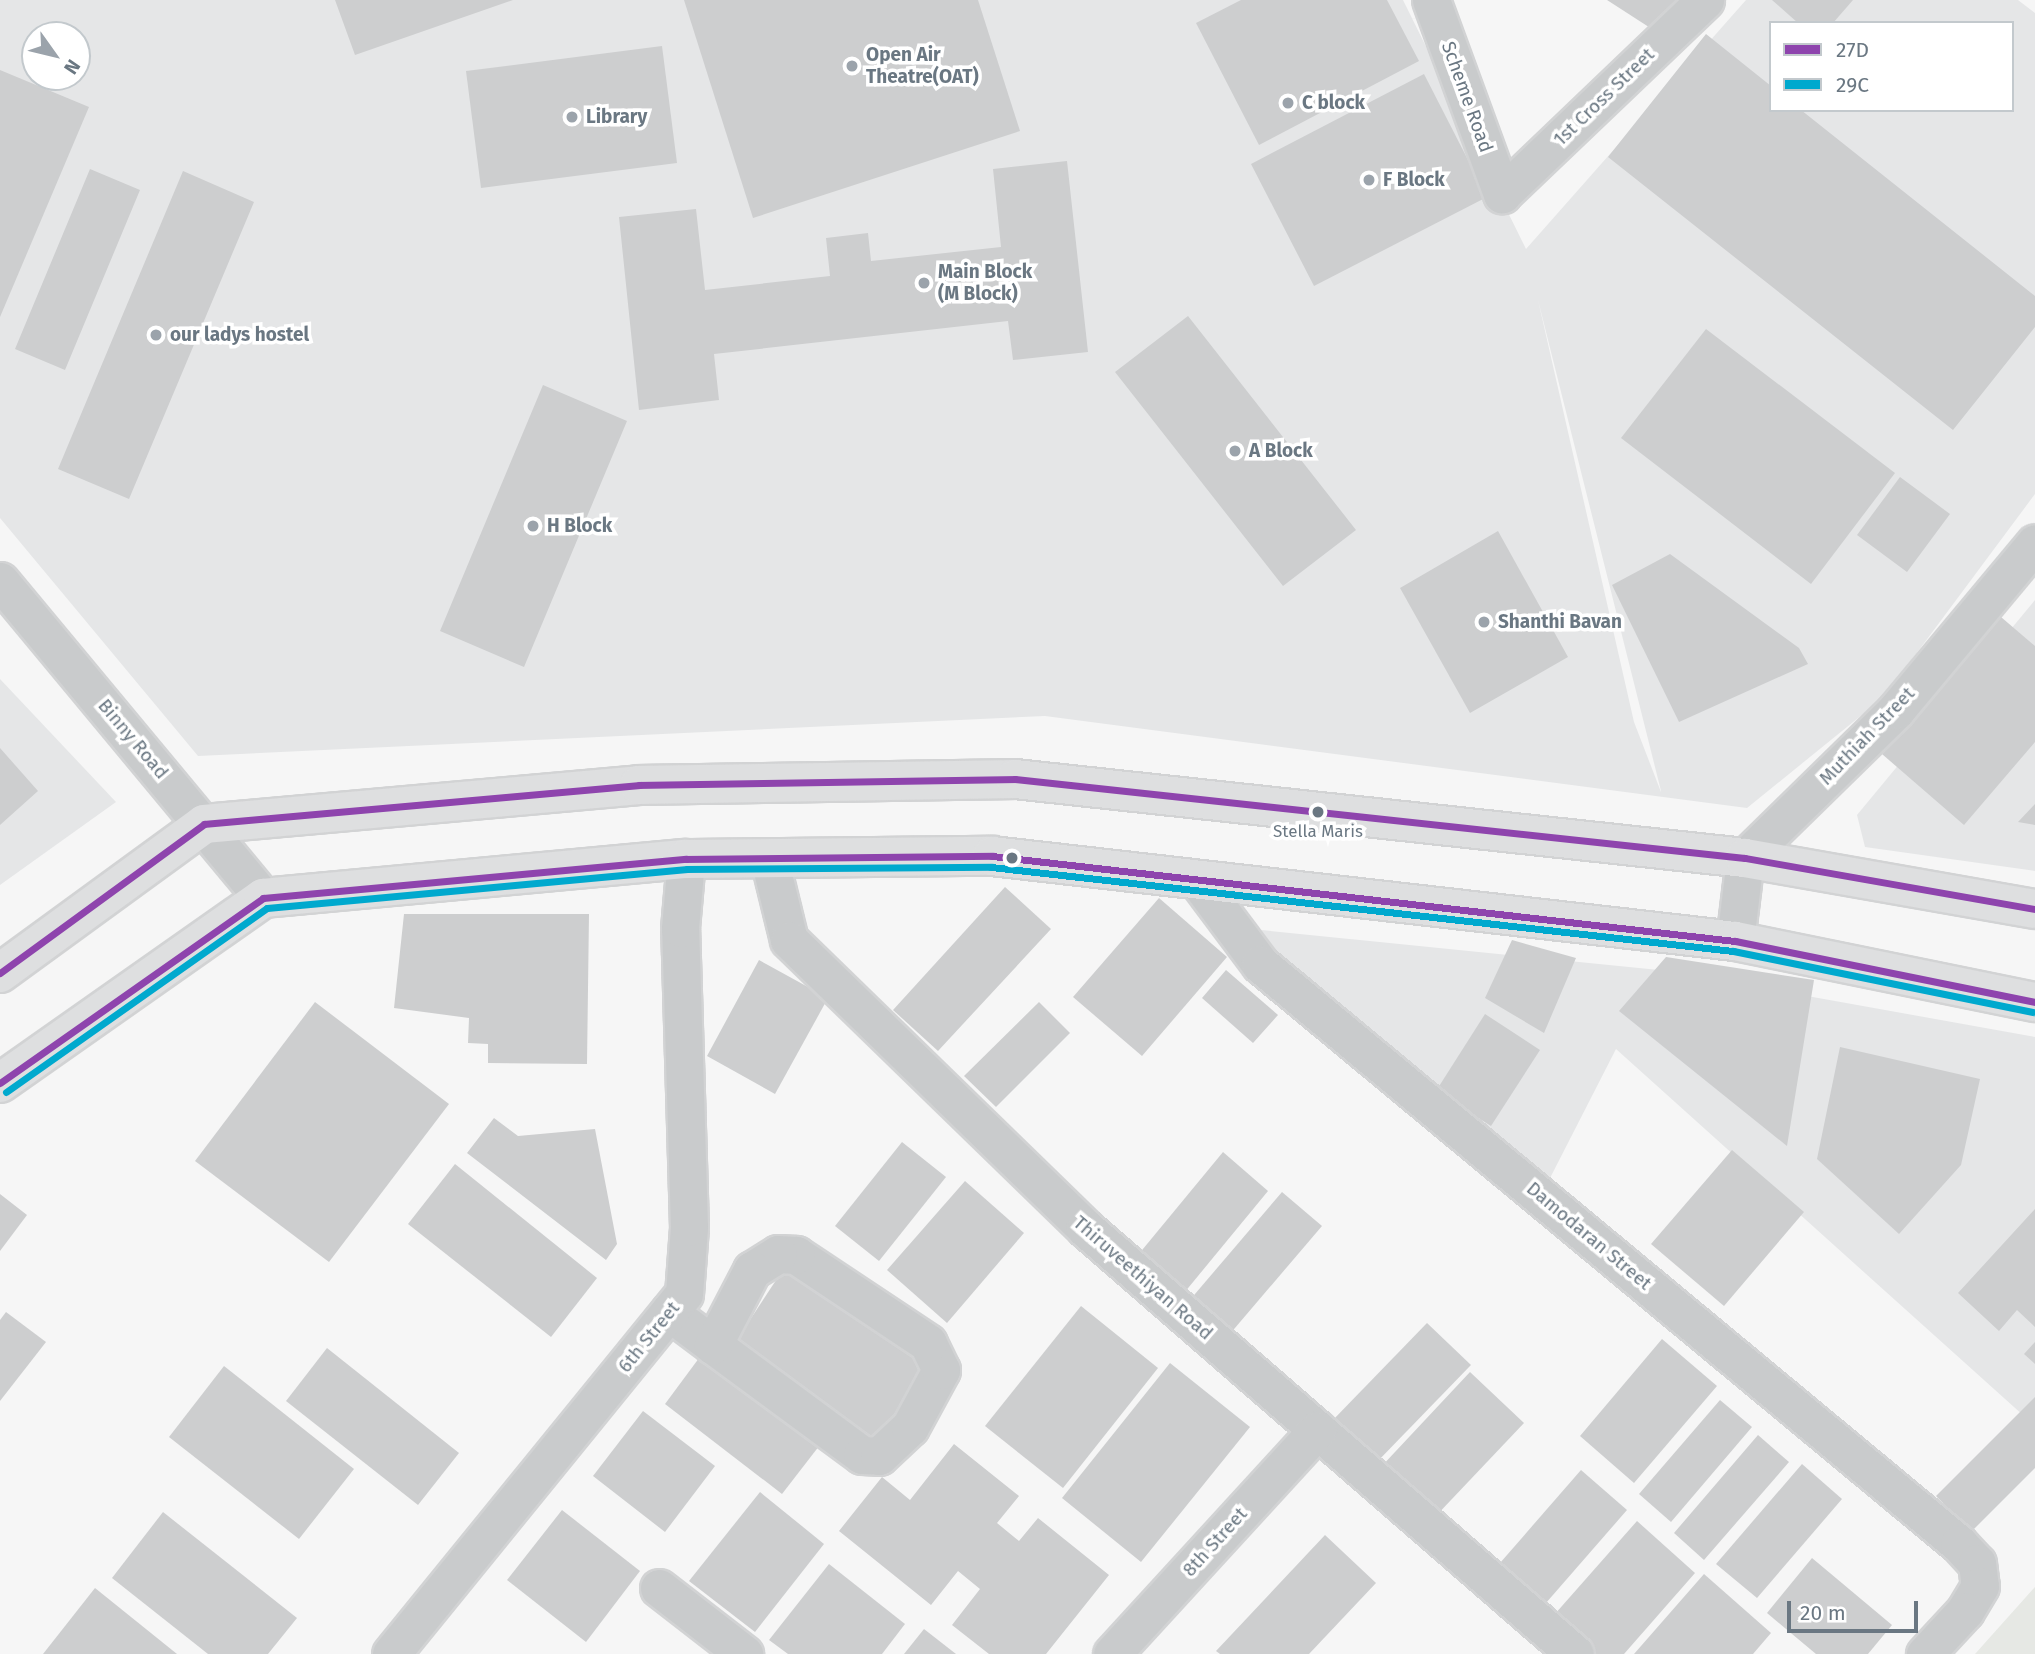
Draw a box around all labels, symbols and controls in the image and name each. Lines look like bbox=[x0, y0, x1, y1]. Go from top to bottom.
north arrow bbox=[21, 21, 91, 91]
legend bbox=[1769, 21, 2014, 112]
text: 27D bbox=[1836, 37, 1869, 63]
street label: Scheme Road bbox=[1436, 38, 1498, 156]
street label: 1st Cross Street bbox=[1549, 43, 1659, 151]
place label: Open Air Theatre(OAT) bbox=[866, 44, 979, 88]
text: N bbox=[59, 55, 85, 79]
marker: Open Air Theatre(OAT) bbox=[844, 58, 860, 74]
text: 29C bbox=[1836, 72, 1869, 98]
place label: C block bbox=[1302, 92, 1365, 114]
marker: C block bbox=[1280, 95, 1296, 111]
place label: Library bbox=[586, 106, 647, 128]
marker: Library bbox=[564, 109, 580, 125]
place label: F Block bbox=[1383, 169, 1445, 191]
marker: F Block bbox=[1361, 172, 1377, 188]
place label: Main Block (M Block) bbox=[938, 261, 1032, 305]
marker: Main Block (M Block) bbox=[916, 275, 932, 291]
place label: our ladys hostel bbox=[170, 324, 309, 346]
marker: our ladys hostel bbox=[148, 327, 164, 343]
place label: A Block bbox=[1249, 440, 1313, 462]
marker: A Block bbox=[1227, 443, 1243, 459]
place label: H Block bbox=[547, 515, 612, 537]
marker: H Block bbox=[525, 518, 541, 534]
place label: Shanthi Bavan bbox=[1498, 611, 1622, 633]
marker: Shanthi Bavan bbox=[1476, 614, 1492, 630]
street label: Muthiah Street bbox=[1815, 682, 1919, 790]
street label: Binny Road bbox=[93, 694, 173, 784]
marker: Stella Maris bbox=[1311, 805, 1325, 819]
place label: Stella Maris bbox=[1273, 822, 1363, 842]
unlabelled marker bbox=[1005, 851, 1019, 865]
street label: Damodaran Street bbox=[1522, 1177, 1656, 1295]
street label: Thiruveethiyan Road bbox=[1069, 1211, 1217, 1345]
street label: 6th Street bbox=[613, 1297, 685, 1377]
street label: 8th Street bbox=[1178, 1503, 1252, 1581]
scale bar bbox=[1790, 1588, 1921, 1632]
text: 20 m bbox=[1800, 1600, 1846, 1626]

